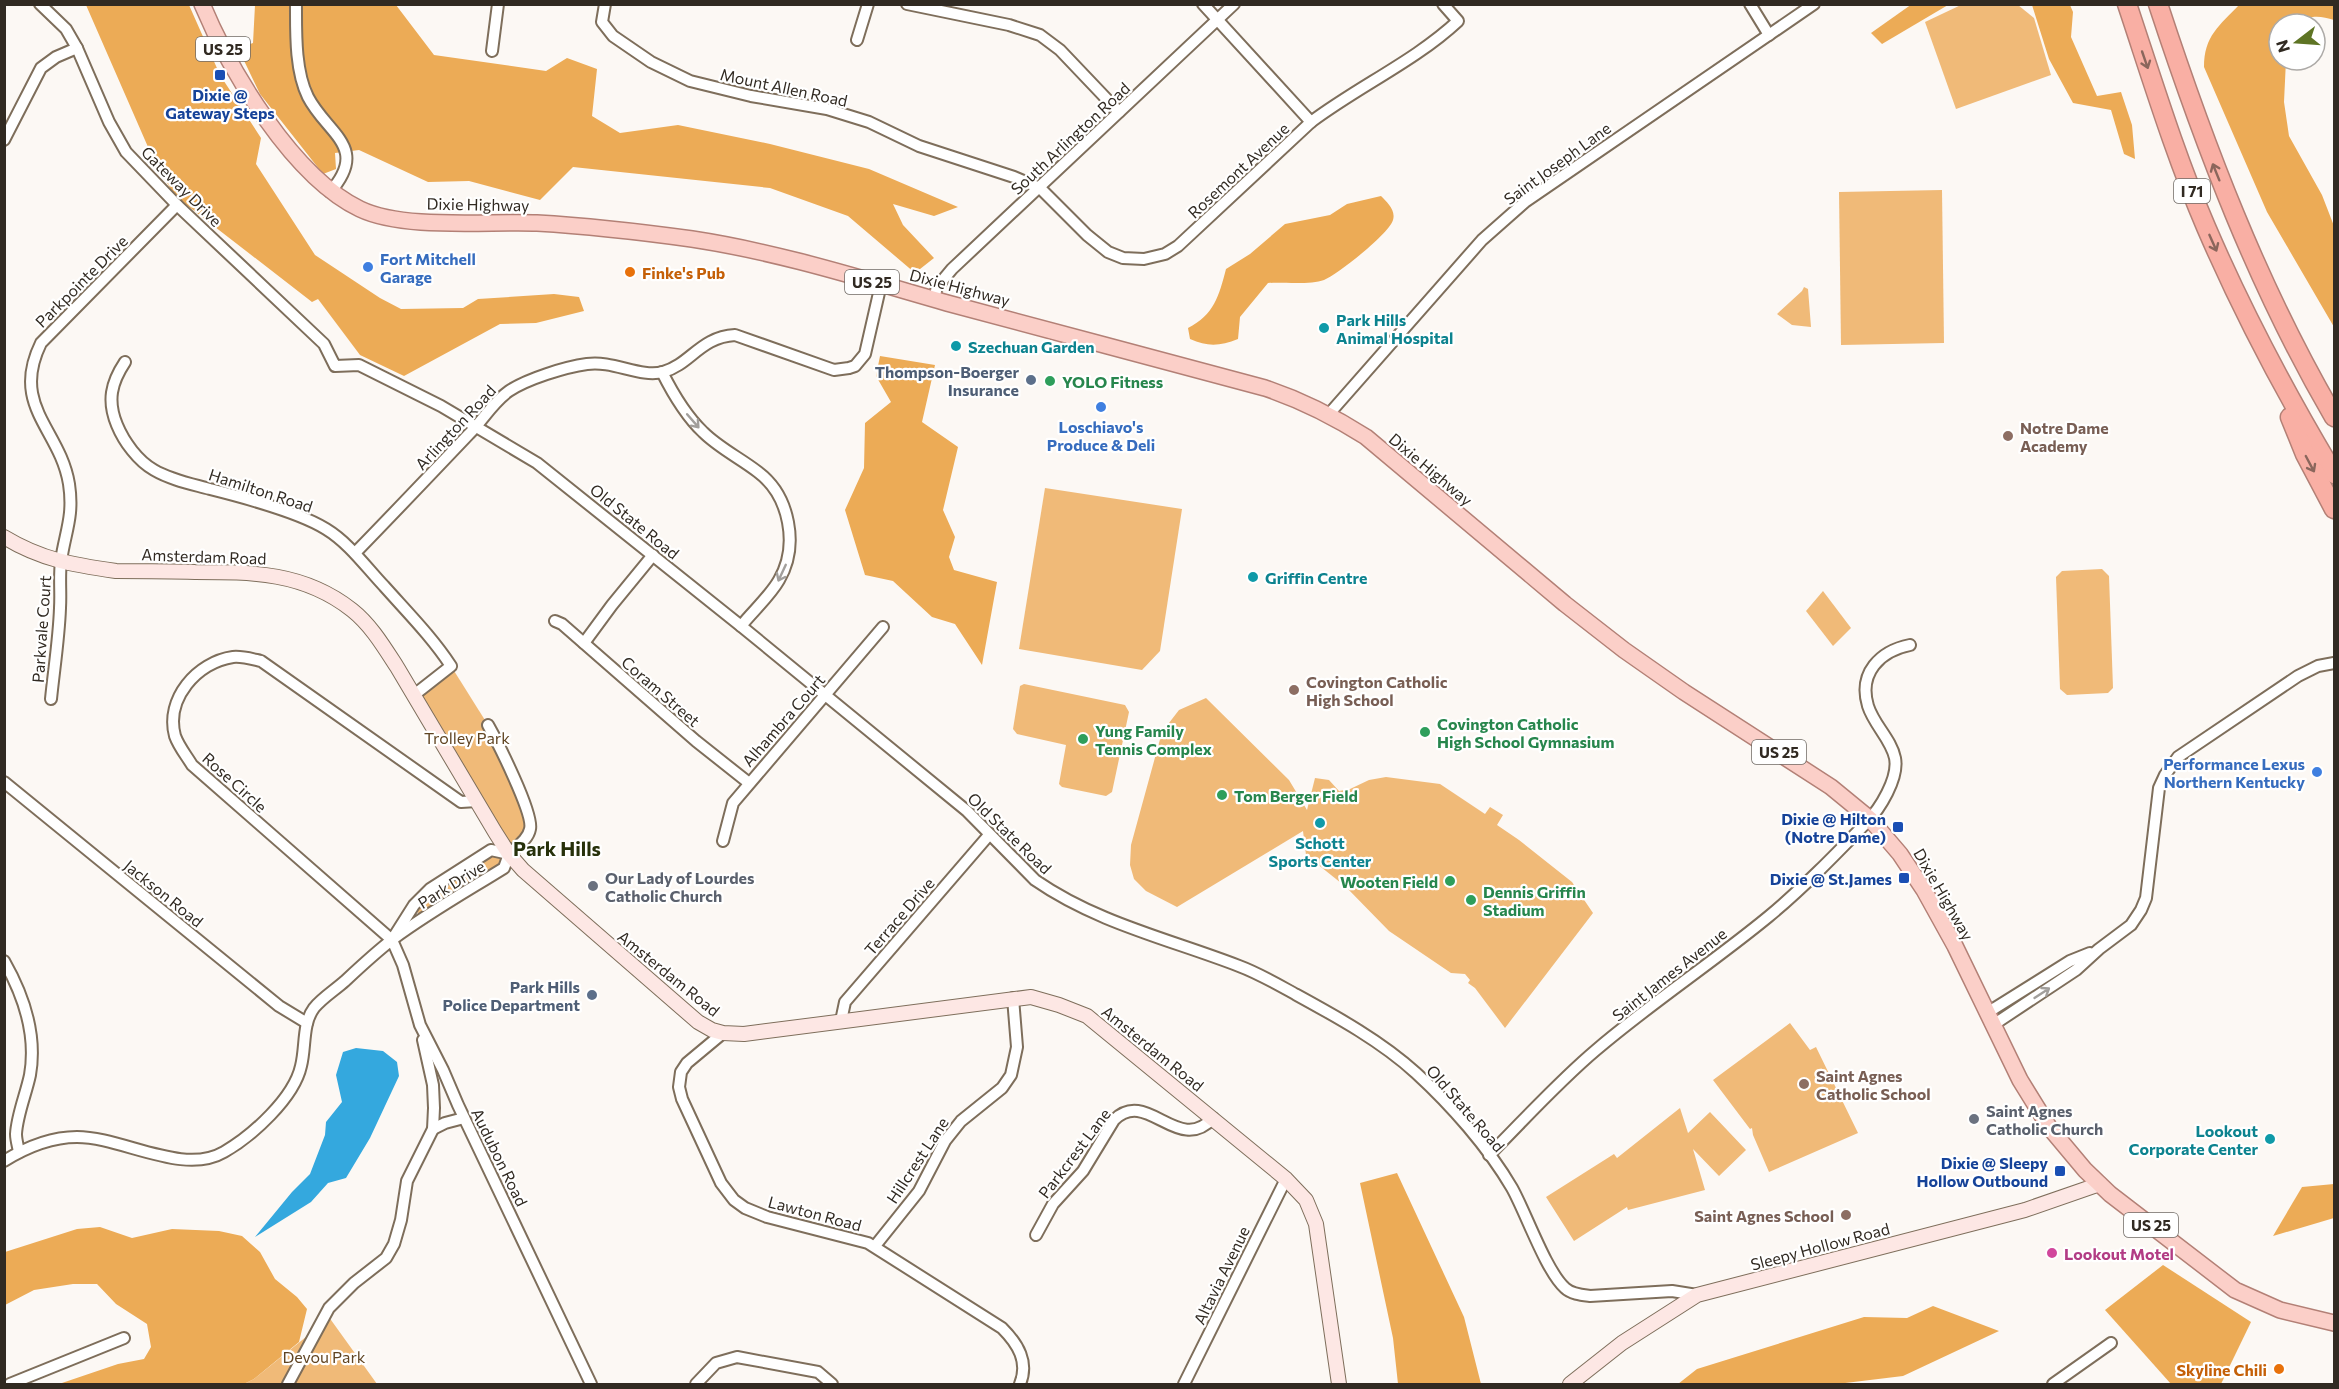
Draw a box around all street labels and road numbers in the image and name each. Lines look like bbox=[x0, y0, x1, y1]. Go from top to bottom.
road number: US 25 bbox=[196, 37, 250, 61]
street label: Mount Allen Road bbox=[719, 64, 849, 110]
street label: South Arlington Road bbox=[1007, 78, 1133, 198]
street label: Rosemont Avenue bbox=[1184, 118, 1292, 222]
street label: Saint Joseph Lane bbox=[1500, 118, 1614, 208]
street label: Gateway Drive bbox=[138, 142, 226, 230]
road number: I 71 bbox=[2174, 179, 2210, 203]
street label: Dixie Highway bbox=[426, 194, 530, 214]
street label: Parkpointe Drive bbox=[31, 231, 131, 331]
street label: Dixie Highway bbox=[908, 265, 1012, 309]
road number: US 25 bbox=[845, 270, 899, 294]
street label: Arlington Road bbox=[411, 381, 499, 473]
street label: Dixie Highway bbox=[1385, 429, 1477, 509]
street label: Hamilton Road bbox=[207, 464, 315, 516]
street label: Old State Road bbox=[587, 479, 683, 563]
street label: Amsterdam Road bbox=[141, 544, 267, 568]
street label: Parkvale Court bbox=[28, 574, 54, 683]
street label: Coram Street bbox=[618, 652, 704, 730]
street label: Alhambra Court bbox=[738, 670, 829, 770]
road number: US 25 bbox=[1752, 740, 1806, 764]
street label: Rose Circle bbox=[199, 748, 271, 816]
street label: Old State Road bbox=[964, 788, 1056, 878]
street label: Dixie Highway bbox=[1910, 845, 1978, 943]
street label: Jackson Road bbox=[121, 855, 207, 931]
street label: Park Drive bbox=[414, 856, 488, 912]
street label: Terrace Drive bbox=[860, 873, 938, 959]
street label: Saint James Avenue bbox=[1608, 923, 1730, 1025]
street label: Amsterdam Road bbox=[614, 926, 724, 1020]
street label: Amsterdam Road bbox=[1098, 1001, 1208, 1095]
street label: Old State Road bbox=[1423, 1061, 1509, 1155]
street label: Parkcrest Lane bbox=[1034, 1104, 1114, 1202]
street label: Audubon Road bbox=[468, 1105, 532, 1209]
street label: Hillcrest Lane bbox=[882, 1113, 952, 1207]
street label: Lawton Road bbox=[766, 1191, 864, 1235]
road number: US 25 bbox=[2124, 1213, 2178, 1237]
street label: Sleepy Hollow Road bbox=[1748, 1218, 1892, 1274]
street label: Altavia Avenue bbox=[1189, 1223, 1253, 1327]

